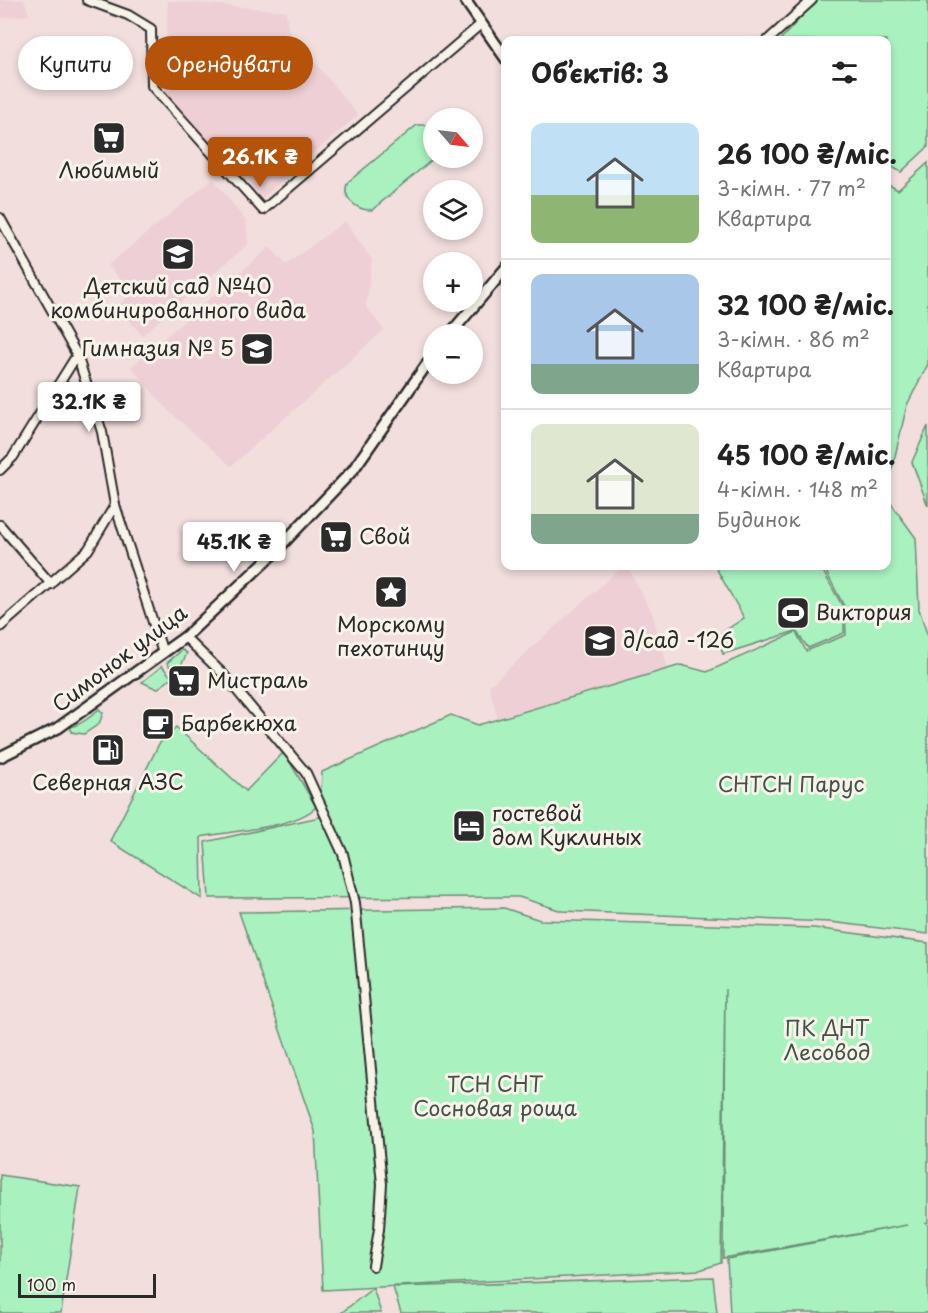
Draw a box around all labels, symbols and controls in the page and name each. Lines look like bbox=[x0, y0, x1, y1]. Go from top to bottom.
chip: Купити bbox=[18, 36, 133, 90]
chip: Орендувати bbox=[145, 36, 313, 90]
text: Об’єктів: 3 bbox=[531, 53, 669, 92]
icon: filters bbox=[828, 56, 861, 89]
north arrow bbox=[423, 108, 483, 168]
map controls bbox=[423, 108, 483, 384]
supermarket icon: Любимый bbox=[91, 120, 127, 156]
text: 26 100 ₴/міс. bbox=[717, 134, 897, 173]
pin: 26.1K ₴ bbox=[205, 137, 315, 188]
text: 26.1K ₴ bbox=[222, 141, 298, 171]
icon: home bbox=[579, 147, 651, 219]
place label: Любимый bbox=[59, 153, 159, 185]
text: 3-кімн. · 77 m² bbox=[717, 173, 866, 203]
button: layers bbox=[423, 180, 483, 240]
text: Квартира bbox=[717, 203, 811, 233]
school or university icon: Детский сад №40 комбинированного вида bbox=[160, 236, 196, 272]
button: + bbox=[423, 252, 483, 312]
place label: Детский сад №40 комбинированного вида bbox=[50, 269, 307, 325]
text: 32 100 ₴/міс. bbox=[717, 285, 894, 324]
icon: home bbox=[579, 298, 651, 370]
button: − bbox=[423, 324, 483, 384]
text: 3-кімн. · 86 m² bbox=[717, 324, 870, 354]
place label: Гимназия № 5 bbox=[81, 331, 234, 363]
school or university icon: Гимназия № 5 bbox=[239, 331, 275, 367]
text: Квартира bbox=[717, 354, 811, 384]
pin: 32.1K ₴ bbox=[34, 382, 144, 433]
text: 32.1K ₴ bbox=[52, 386, 126, 416]
text: 45 100 ₴/міс. bbox=[717, 435, 896, 474]
icon: home bbox=[579, 448, 651, 520]
text: 4-кімн. · 148 m² bbox=[717, 474, 878, 504]
text: Будинок bbox=[717, 504, 800, 534]
supermarket icon: Свой bbox=[318, 519, 354, 555]
place label: Свой bbox=[359, 519, 410, 551]
pin: 45.1K ₴ bbox=[179, 522, 289, 573]
text: 45.1K ₴ bbox=[197, 526, 271, 556]
place icon: Морскому пехотинцу bbox=[373, 574, 409, 610]
street label: Симонок улица bbox=[45, 595, 194, 719]
sports icon: Виктория bbox=[775, 595, 811, 631]
place label: Виктория bbox=[816, 595, 912, 627]
place label: Морскому пехотинцу bbox=[337, 607, 445, 663]
school or university icon: д/сад -126 bbox=[582, 623, 618, 659]
place label: д/сад -126 bbox=[623, 623, 734, 655]
supermarket icon: Мистраль bbox=[166, 663, 202, 699]
place label: Мистраль bbox=[207, 663, 308, 695]
cafe icon: Барбекюха bbox=[140, 706, 176, 742]
place label: Барбекюха bbox=[181, 706, 297, 738]
fuel station icon: Северная АЗС bbox=[90, 732, 126, 768]
place label: Северная АЗС bbox=[32, 765, 184, 797]
park label: СНТСН Парус bbox=[718, 767, 864, 799]
place label: гостевой дом Куклиных bbox=[492, 796, 641, 852]
hotel icon: гостевой дом Куклиных bbox=[451, 808, 487, 844]
park label: ПК ДНТ Лесовод bbox=[784, 1011, 870, 1067]
park label: ТСН СНТ Сосновая роща bbox=[413, 1067, 577, 1123]
scale bar bbox=[18, 1271, 156, 1298]
text: 100 m bbox=[27, 1272, 76, 1296]

